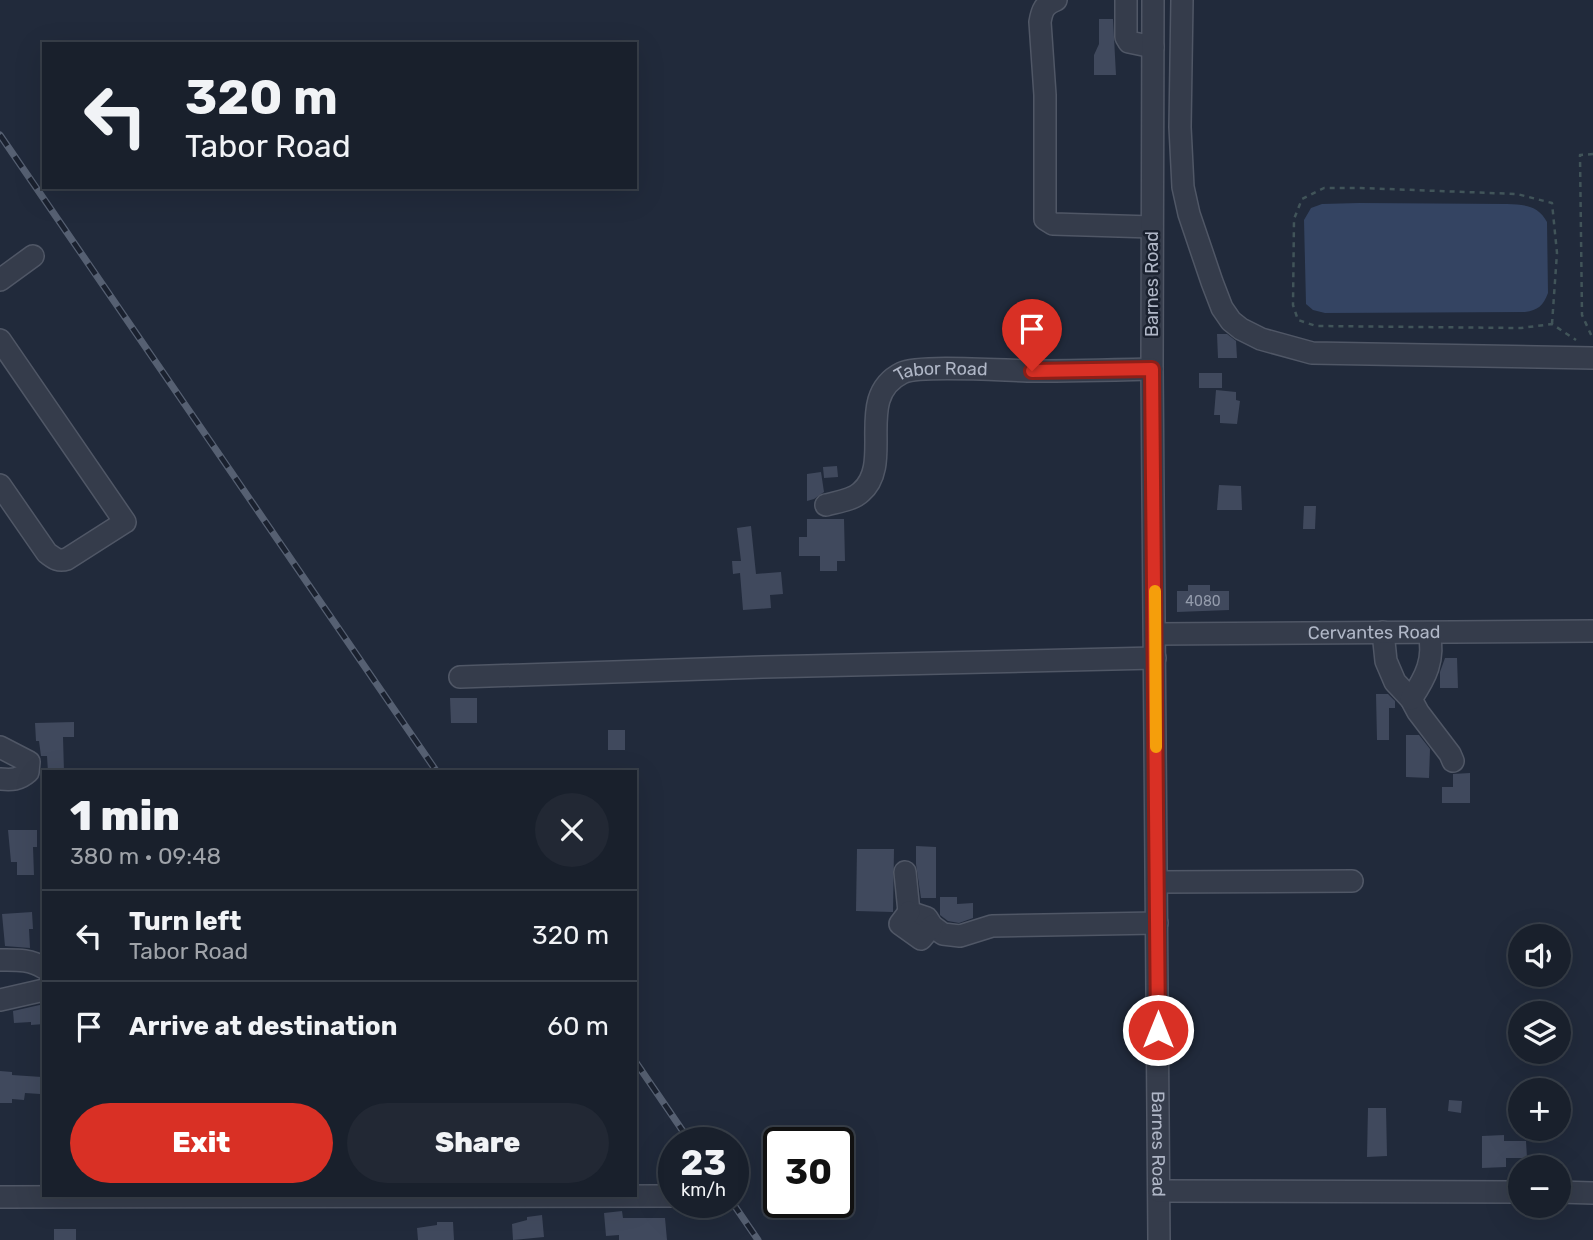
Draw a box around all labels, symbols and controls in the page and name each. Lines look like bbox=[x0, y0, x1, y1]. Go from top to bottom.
text: 320 m bbox=[185, 68, 338, 126]
icon: left bbox=[70, 70, 161, 161]
text: Tabor Road bbox=[185, 127, 351, 165]
street label: Barnes Road bbox=[1141, 231, 1163, 337]
pin bbox=[1002, 299, 1062, 371]
icon: arrive bbox=[1013, 310, 1051, 348]
street label: Tabor Road bbox=[890, 357, 988, 386]
house number: 4080 bbox=[1185, 593, 1221, 610]
street label: Cervantes Road bbox=[1308, 621, 1440, 644]
text: 1 min bbox=[70, 791, 180, 841]
button: close bbox=[535, 793, 609, 867]
text: 380 m · 09:48 bbox=[70, 842, 221, 870]
text: Turn left bbox=[129, 906, 241, 937]
icon: left bbox=[70, 917, 108, 955]
text: 320 m bbox=[532, 920, 609, 951]
map controls bbox=[1508, 924, 1571, 1218]
button: sound bbox=[1508, 924, 1571, 987]
text: Tabor Road bbox=[129, 937, 248, 965]
position arrow bbox=[1121, 993, 1195, 1067]
button: layers bbox=[1508, 1001, 1571, 1064]
icon: arrive bbox=[70, 1008, 108, 1046]
text: Arrive at destination bbox=[129, 1011, 397, 1042]
text: 60 m bbox=[547, 1011, 609, 1042]
button: + bbox=[1508, 1078, 1571, 1141]
street label: Barnes Road bbox=[1147, 1091, 1170, 1197]
button: Exit bbox=[70, 1103, 333, 1183]
button: Share bbox=[347, 1103, 609, 1183]
speed limit sign: 30 bbox=[763, 1127, 854, 1218]
text: 23 bbox=[681, 1142, 726, 1184]
button: − bbox=[1508, 1155, 1571, 1218]
text: km/h bbox=[681, 1179, 726, 1201]

